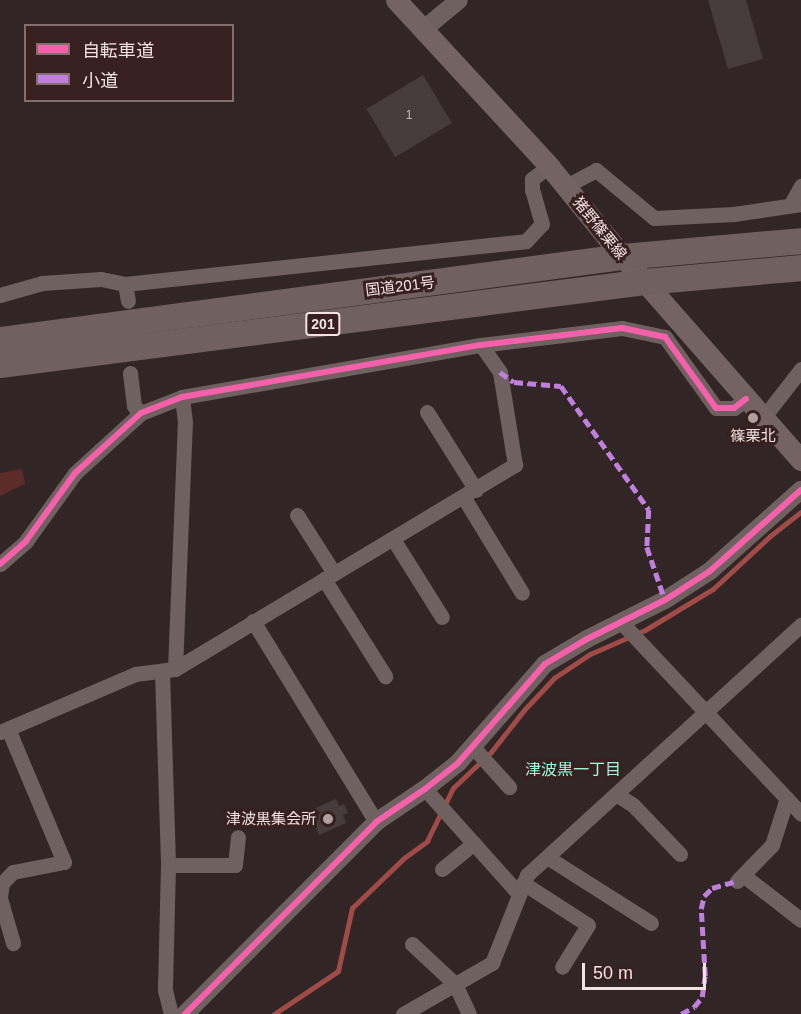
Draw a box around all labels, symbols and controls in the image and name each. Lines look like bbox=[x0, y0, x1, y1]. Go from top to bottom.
legend bbox=[24, 24, 234, 102]
text: 自転車道 bbox=[82, 41, 154, 61]
text: 小道 bbox=[82, 71, 118, 91]
house number: 1 bbox=[406, 109, 412, 123]
street label: 猪野篠栗線 bbox=[569, 193, 631, 263]
street label: 国道201号 bbox=[364, 273, 436, 299]
road number: 201 bbox=[305, 313, 341, 335]
marker: 篠栗北 bbox=[746, 411, 760, 425]
place label: 篠栗北 bbox=[731, 427, 775, 445]
district label: 津波黒一丁目 bbox=[525, 760, 621, 780]
place label: 津波黒集会所 bbox=[226, 810, 316, 828]
marker: 津波黒集会所 bbox=[321, 812, 335, 826]
scale bar bbox=[585, 951, 710, 989]
text: 50 m bbox=[593, 963, 633, 983]

